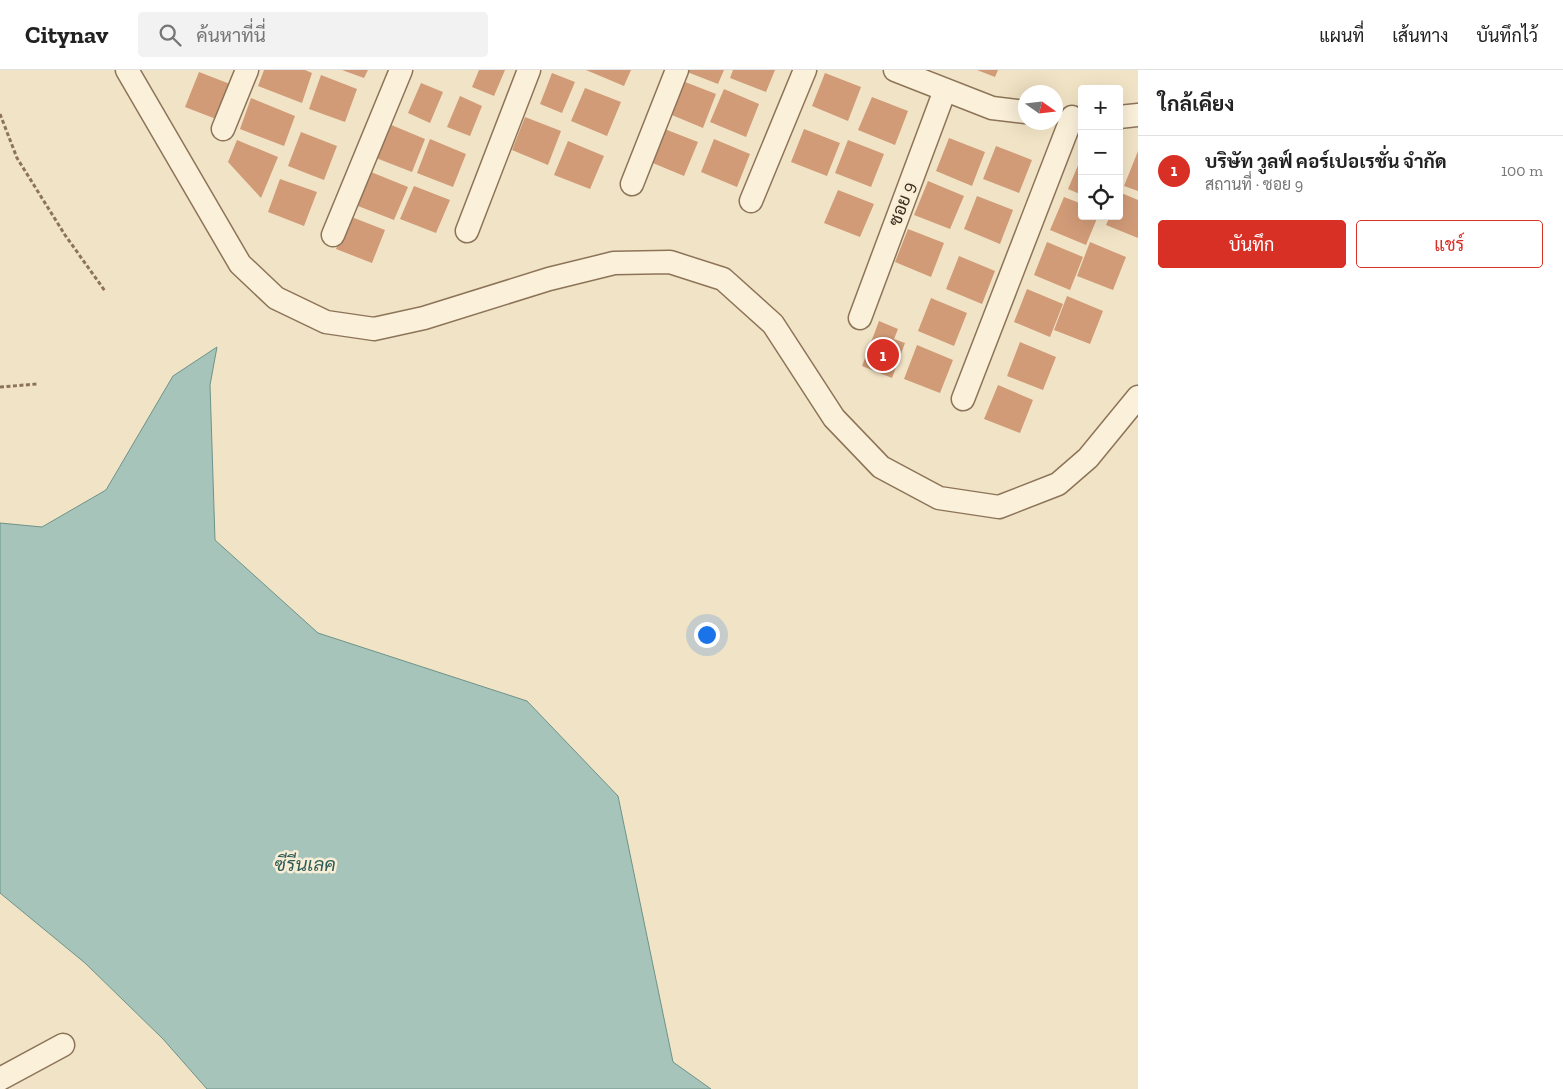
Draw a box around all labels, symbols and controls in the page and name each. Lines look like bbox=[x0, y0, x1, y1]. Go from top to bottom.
search box bbox=[138, 12, 488, 57]
text: Citynav bbox=[25, 20, 108, 49]
icon: search bbox=[156, 21, 184, 49]
text: ค้นหาที่นี่ bbox=[196, 24, 266, 47]
text: แผนที่ bbox=[1319, 25, 1364, 47]
text: เส้นทาง bbox=[1392, 25, 1448, 47]
text: บันทึกไว้ bbox=[1476, 25, 1538, 47]
north arrow bbox=[1018, 85, 1063, 130]
map controls bbox=[1078, 85, 1123, 220]
button: + bbox=[1078, 85, 1123, 130]
text: ใกล้เคียง bbox=[1158, 91, 1234, 116]
button: − bbox=[1078, 130, 1123, 175]
text: บริษัท วูลฟ์ คอร์เปอเรชั่น จำกัด bbox=[1205, 150, 1447, 173]
text: 1 bbox=[1171, 161, 1177, 180]
text: 100 m bbox=[1501, 161, 1543, 180]
button: locate bbox=[1078, 175, 1123, 220]
text: สถานที่ · ซอย 9 bbox=[1205, 175, 1303, 194]
street label: ซอย 9 bbox=[884, 179, 920, 229]
button: บันทึก bbox=[1158, 220, 1346, 268]
button: แชร์ bbox=[1356, 220, 1543, 268]
pin: 1 bbox=[867, 336, 899, 374]
your location bbox=[694, 622, 720, 648]
water label: ซีรีนเลค bbox=[274, 852, 336, 876]

